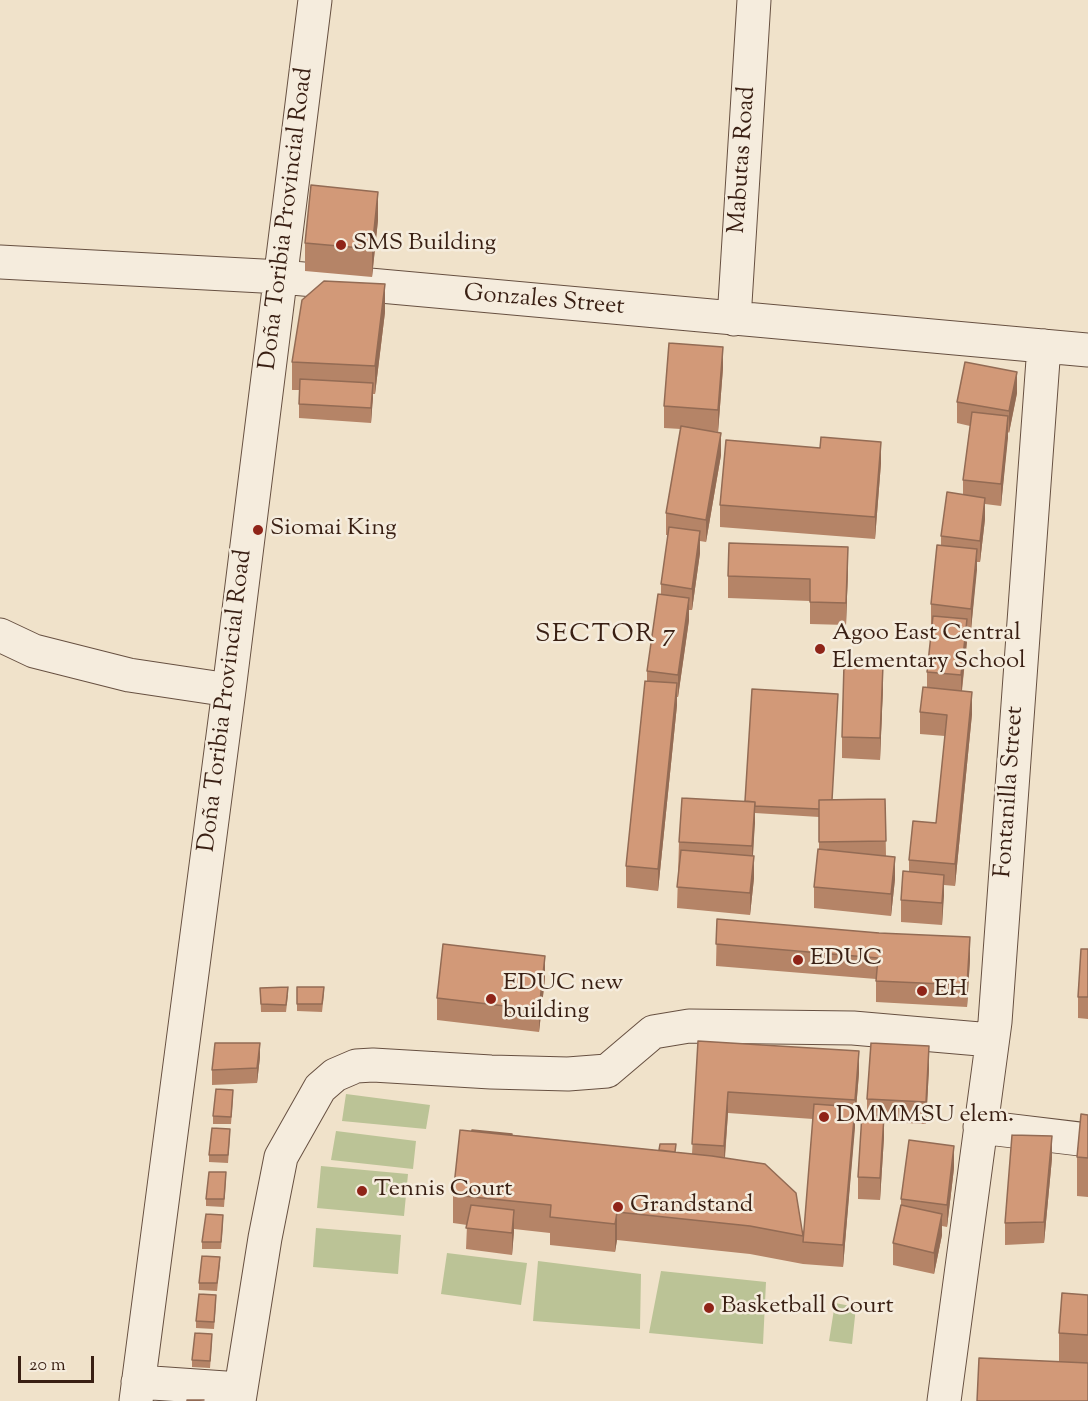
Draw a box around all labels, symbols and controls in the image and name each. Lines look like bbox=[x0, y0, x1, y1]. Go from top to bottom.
street label: Doña Toribia Provincial Road bbox=[255, 66, 321, 372]
street label: Mabutas Road bbox=[724, 85, 764, 235]
place label: SMS Building bbox=[353, 231, 496, 259]
marker: SMS Building bbox=[334, 238, 348, 252]
street label: Gonzales Street bbox=[462, 281, 626, 323]
place label: Siomai King bbox=[270, 516, 397, 544]
marker: Siomai King bbox=[251, 523, 265, 537]
street label: Doña Toribia Provincial Road bbox=[194, 548, 260, 854]
district label: SECTOR 7 bbox=[535, 621, 677, 653]
place label: Agoo East Central Elementary School bbox=[832, 621, 1026, 677]
marker: Agoo East Central Elementary School bbox=[813, 642, 827, 656]
street label: Fontanilla Street bbox=[991, 705, 1031, 879]
place label: EDUC bbox=[810, 946, 882, 974]
marker: EDUC bbox=[791, 953, 805, 967]
place label: EDUC new building bbox=[503, 971, 623, 1027]
place label: EH bbox=[934, 977, 967, 1005]
marker: EH bbox=[915, 984, 929, 998]
marker: EDUC new building bbox=[484, 992, 498, 1006]
place label: DMMMSU elem. bbox=[836, 1103, 1014, 1131]
marker: DMMMSU elem. bbox=[817, 1110, 831, 1124]
place label: Tennis Court bbox=[374, 1177, 513, 1205]
marker: Tennis Court bbox=[355, 1184, 369, 1198]
place label: Grandstand bbox=[630, 1193, 753, 1221]
marker: Grandstand bbox=[611, 1200, 625, 1214]
place label: Basketball Court bbox=[721, 1294, 894, 1322]
marker: Basketball Court bbox=[702, 1301, 716, 1315]
scale bar bbox=[21, 1344, 98, 1382]
text: 20 m bbox=[29, 1353, 66, 1379]

